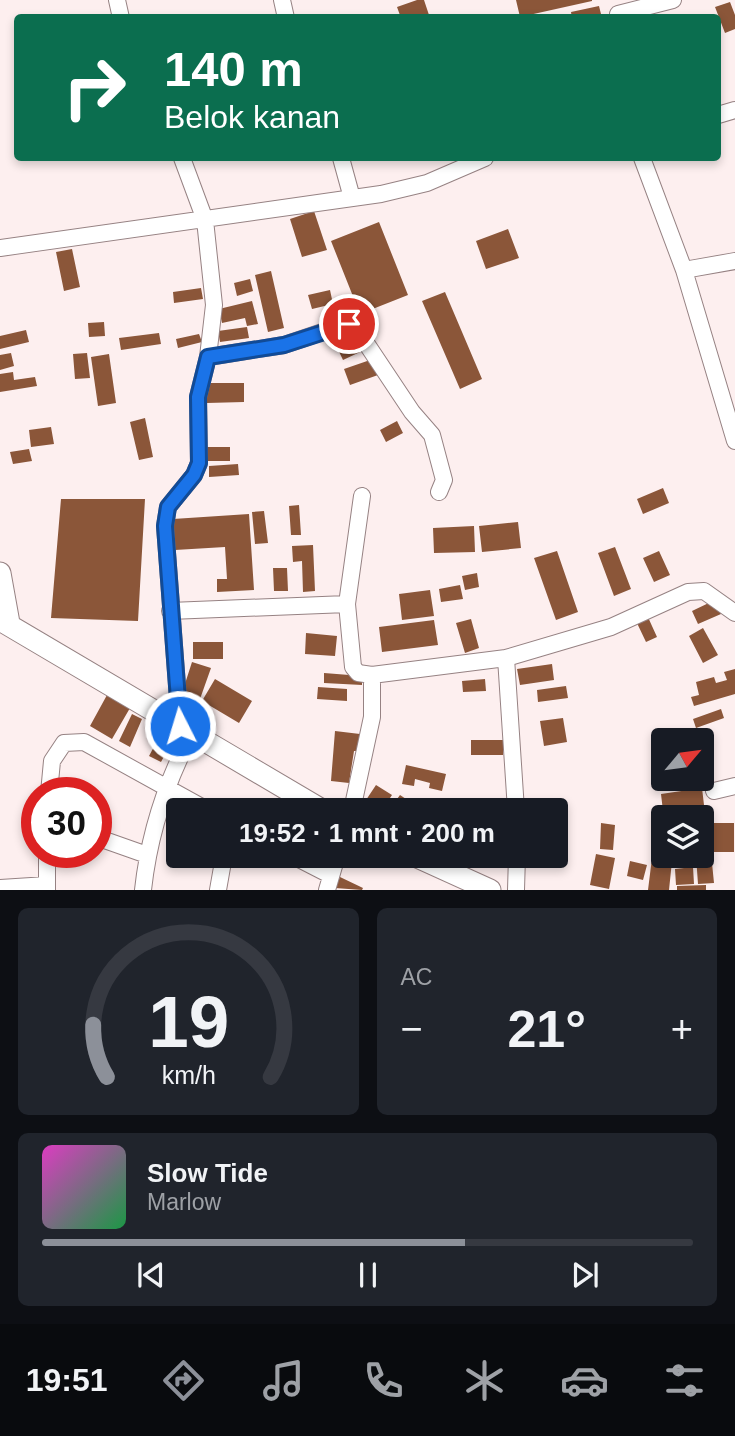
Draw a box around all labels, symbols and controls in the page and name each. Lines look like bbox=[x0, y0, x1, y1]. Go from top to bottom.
icon: right bbox=[49, 42, 140, 133]
text: 140 m bbox=[164, 42, 303, 96]
text: Belok kanan bbox=[164, 99, 340, 135]
pin bbox=[319, 294, 379, 354]
icon: arrive bbox=[330, 305, 368, 343]
position arrow bbox=[143, 689, 217, 763]
north arrow bbox=[651, 728, 714, 791]
map controls bbox=[651, 728, 714, 868]
speed limit sign: 30 bbox=[21, 777, 112, 868]
button: layers bbox=[651, 805, 714, 868]
text: 19:52 · 1 mnt · 200 m bbox=[239, 818, 495, 848]
text: AC bbox=[401, 964, 432, 990]
text: 19 bbox=[148, 982, 229, 1063]
text: 21° bbox=[507, 1000, 586, 1058]
text: − bbox=[401, 1008, 423, 1050]
text: + bbox=[671, 1008, 693, 1050]
text: km/h bbox=[161, 1061, 215, 1089]
text: Slow Tide bbox=[147, 1158, 268, 1188]
text: Marlow bbox=[147, 1189, 221, 1215]
icon: previous bbox=[132, 1256, 170, 1294]
icon: pause bbox=[349, 1256, 387, 1294]
icon: next bbox=[566, 1256, 604, 1294]
icon: directions bbox=[159, 1356, 208, 1405]
icon: music bbox=[259, 1356, 308, 1405]
icon: phone bbox=[359, 1356, 408, 1405]
icon: climate bbox=[460, 1356, 509, 1405]
icon: car bbox=[560, 1356, 609, 1405]
icon: filters bbox=[660, 1356, 709, 1405]
text: 19:51 bbox=[26, 1362, 107, 1398]

